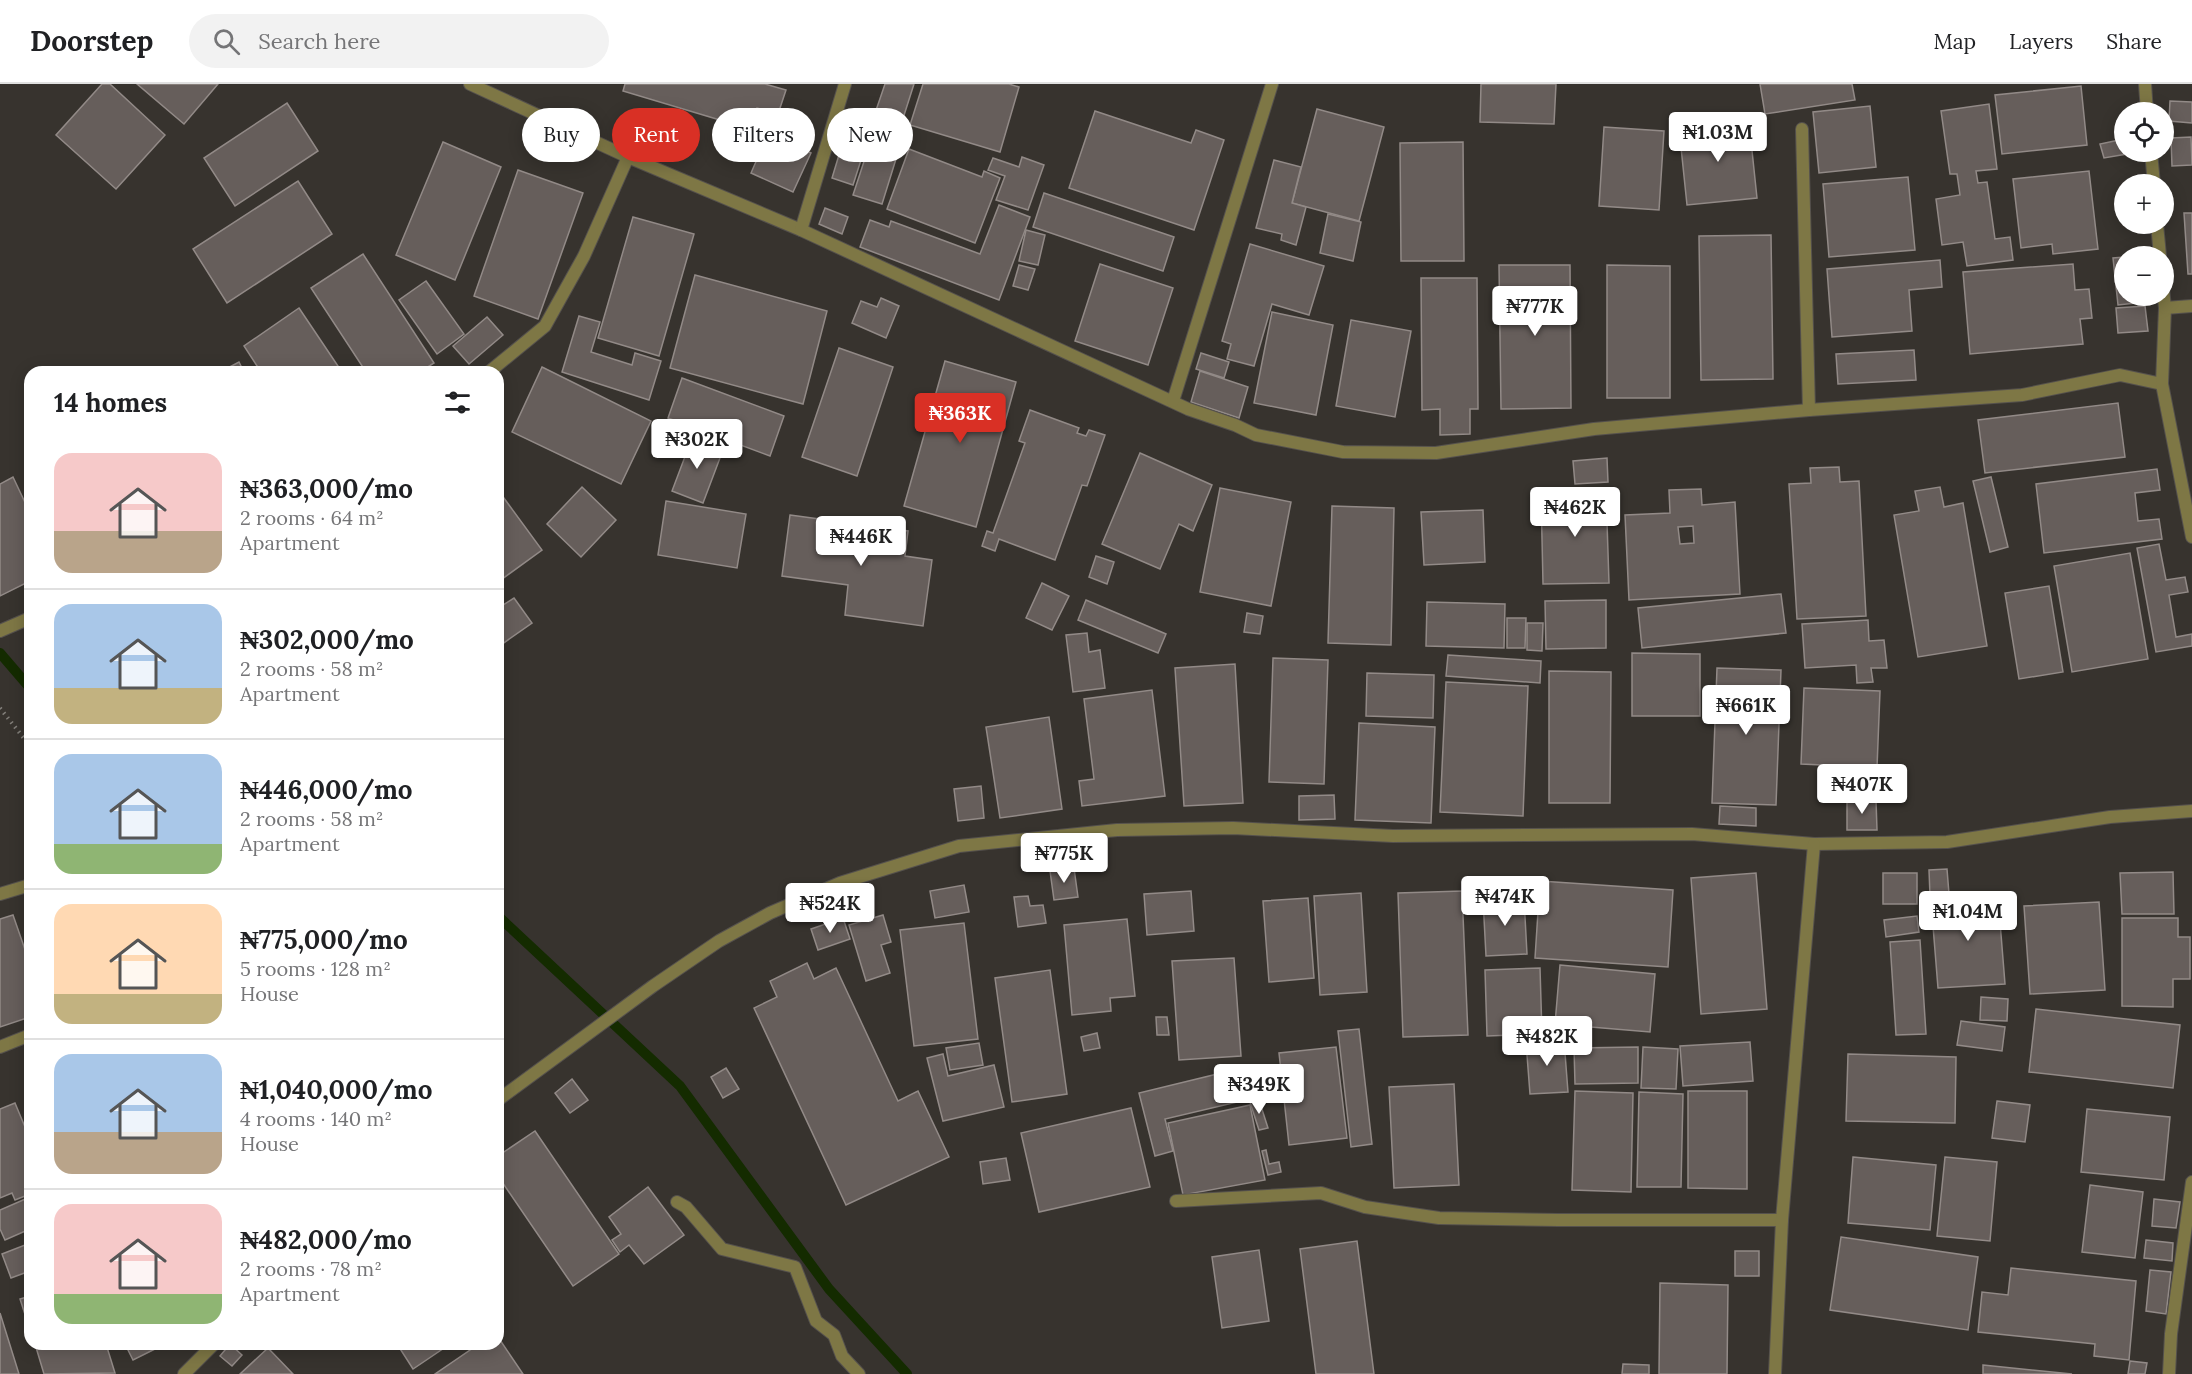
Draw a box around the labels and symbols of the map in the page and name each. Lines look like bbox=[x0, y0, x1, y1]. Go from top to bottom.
pin: ₦1.03M bbox=[1669, 112, 1767, 163]
pin: ₦777K bbox=[1493, 286, 1577, 337]
pin: ₦363K bbox=[918, 393, 1002, 444]
pin: ₦302K bbox=[655, 419, 739, 470]
pin: ₦462K bbox=[1533, 487, 1617, 538]
pin: ₦446K bbox=[819, 516, 903, 567]
pin: ₦661K bbox=[1704, 685, 1788, 736]
pin: ₦407K bbox=[1820, 764, 1904, 815]
pin: ₦775K bbox=[1022, 833, 1106, 884]
pin: ₦474K bbox=[1463, 876, 1547, 927]
pin: ₦524K bbox=[788, 883, 872, 934]
pin: ₦1.04M bbox=[1919, 891, 2017, 942]
pin: ₦482K bbox=[1505, 1016, 1589, 1067]
pin: ₦349K bbox=[1217, 1064, 1301, 1115]

